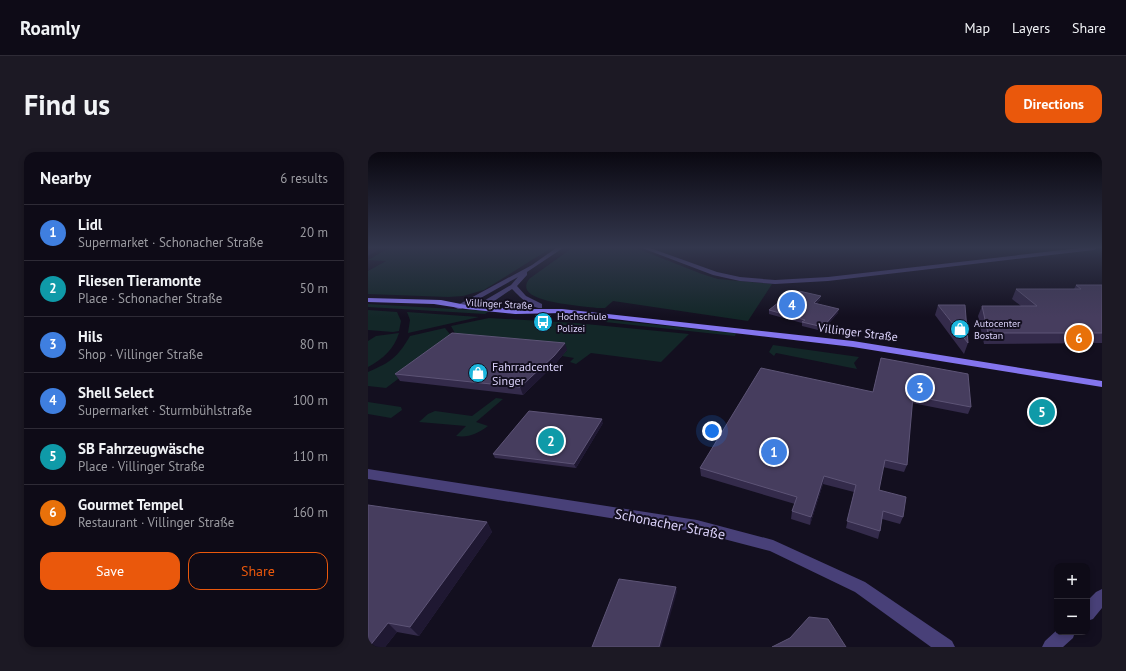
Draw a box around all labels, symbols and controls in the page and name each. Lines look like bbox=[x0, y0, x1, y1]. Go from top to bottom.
text: Roamly bbox=[20, 16, 80, 40]
text: Map bbox=[964, 19, 990, 37]
text: Layers bbox=[1012, 19, 1050, 37]
text: Share bbox=[1072, 19, 1106, 37]
button: Directions bbox=[1005, 85, 1102, 123]
text: Find us bbox=[24, 86, 110, 123]
text: Nearby bbox=[40, 167, 91, 189]
text: 6 results bbox=[280, 170, 328, 187]
text: Lidl bbox=[78, 215, 102, 234]
text: 1 bbox=[49, 224, 57, 241]
text: 20 m bbox=[300, 224, 328, 241]
text: Supermarket · Schonacher Straße bbox=[78, 234, 263, 251]
text: Fliesen Tieramonte bbox=[78, 271, 201, 290]
text: 2 bbox=[49, 280, 57, 297]
text: 50 m bbox=[300, 280, 328, 297]
text: Place · Schonacher Straße bbox=[78, 290, 222, 307]
pin: 4 bbox=[779, 290, 805, 320]
street label: Villinger Straße bbox=[464, 296, 533, 312]
place label: Hochschule Polizei bbox=[557, 310, 607, 335]
bus stop icon: Hochschule Polizei bbox=[532, 311, 554, 333]
place label: Autocenter Bostan bbox=[974, 317, 1021, 342]
shop icon: Autocenter Bostan bbox=[949, 318, 971, 340]
street label: Villinger Straße bbox=[816, 320, 899, 344]
pin: 6 bbox=[1066, 323, 1092, 353]
text: Hils bbox=[78, 327, 103, 346]
text: 3 bbox=[49, 336, 57, 353]
text: 80 m bbox=[300, 336, 328, 353]
text: Shop · Villinger Straße bbox=[78, 346, 203, 363]
place label: Fahrradcenter Singer bbox=[492, 359, 563, 388]
shop icon: Fahrradcenter Singer bbox=[467, 362, 489, 384]
pin: 3 bbox=[907, 373, 933, 403]
text: Shell Select bbox=[78, 383, 154, 402]
text: 4 bbox=[49, 392, 57, 409]
text: 100 m bbox=[293, 392, 328, 409]
pin: 5 bbox=[1029, 397, 1055, 427]
text: Supermarket · Sturmbühlstraße bbox=[78, 402, 252, 419]
your location bbox=[702, 421, 722, 441]
pin: 2 bbox=[538, 426, 564, 456]
pin: 1 bbox=[761, 437, 787, 467]
text: SB Fahrzeugwäsche bbox=[78, 439, 204, 458]
text: 5 bbox=[49, 448, 57, 465]
text: 110 m bbox=[293, 448, 328, 465]
text: Place · Villinger Straße bbox=[78, 458, 205, 475]
text: Gourmet Tempel bbox=[78, 495, 183, 514]
text: 6 bbox=[49, 504, 57, 521]
text: 160 m bbox=[293, 504, 328, 521]
street label: Schonacher Straße bbox=[613, 504, 727, 544]
text: Restaurant · Villinger Straße bbox=[78, 514, 234, 531]
button: Save bbox=[40, 552, 180, 590]
button: Share bbox=[188, 552, 328, 590]
map controls bbox=[1054, 563, 1090, 635]
button: + bbox=[1054, 563, 1090, 599]
button: − bbox=[1054, 599, 1090, 635]

